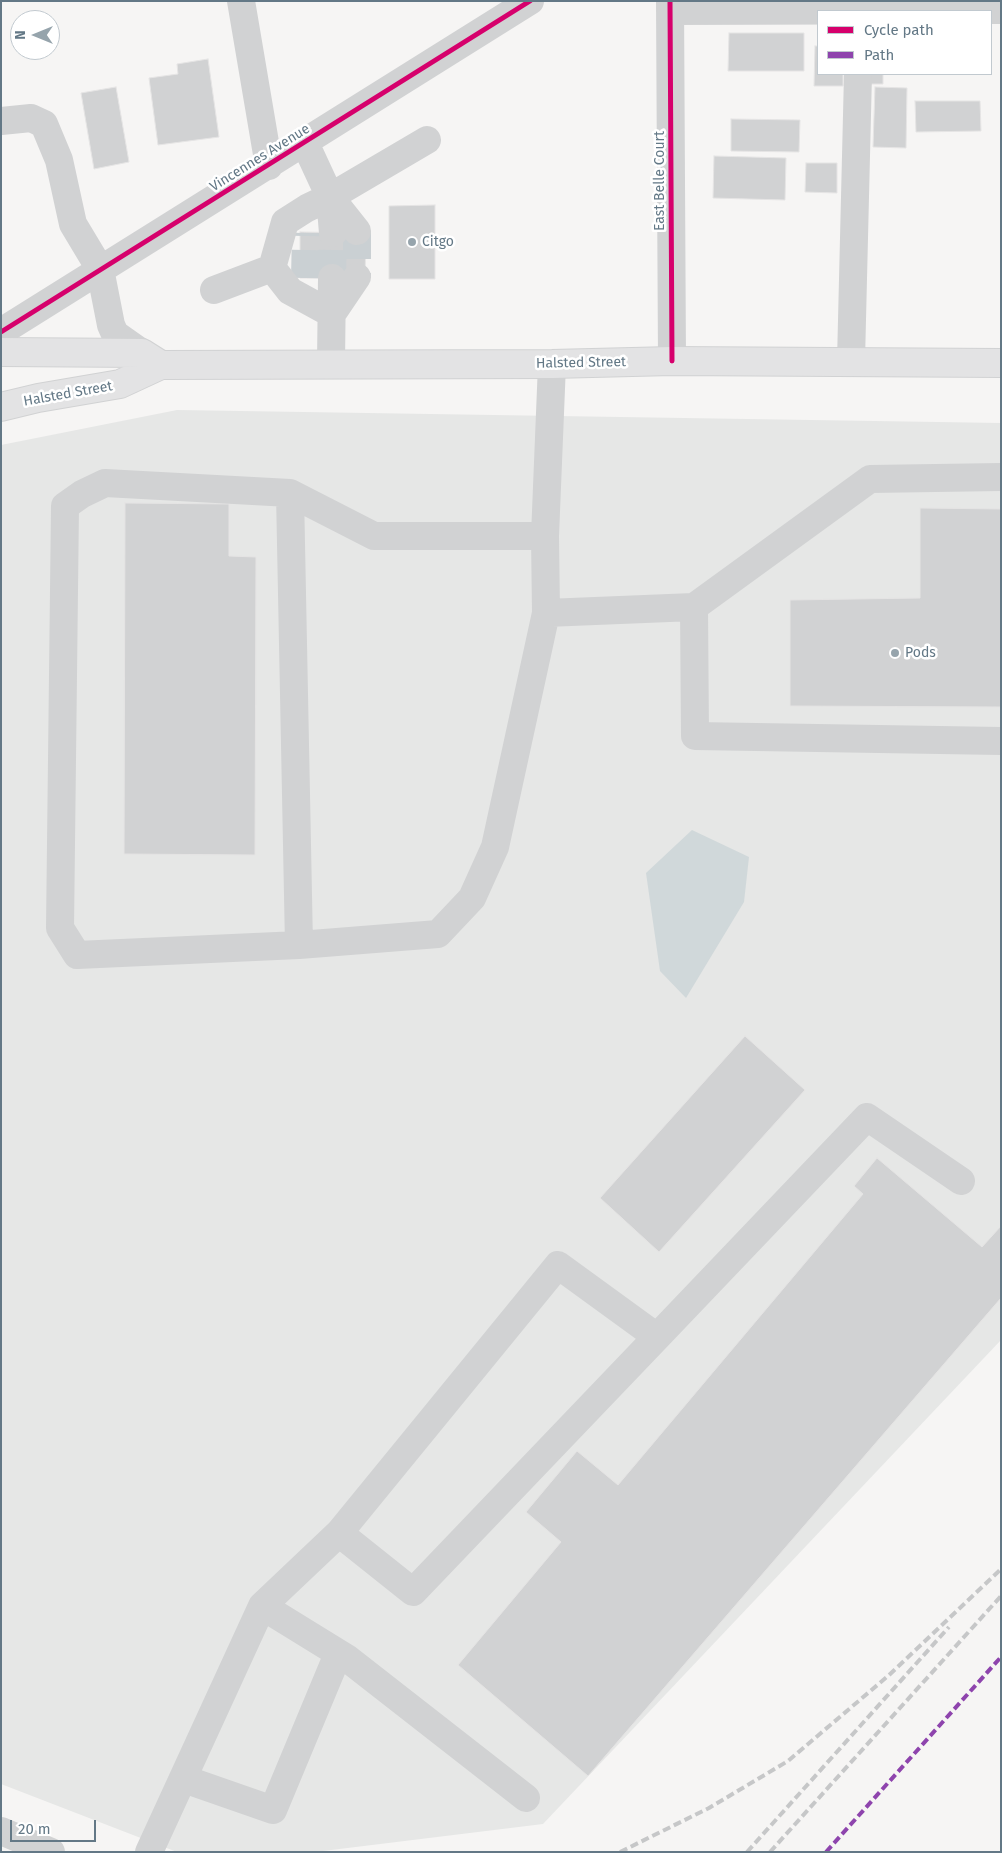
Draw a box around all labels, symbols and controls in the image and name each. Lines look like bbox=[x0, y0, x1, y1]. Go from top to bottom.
north arrow bbox=[10, 10, 60, 60]
legend bbox=[817, 10, 992, 75]
text: Cycle path bbox=[864, 21, 934, 39]
text: N bbox=[12, 30, 29, 40]
text: Path bbox=[864, 46, 894, 64]
street label: Vincennes Avenue bbox=[207, 120, 313, 196]
street label: East Belle Court bbox=[652, 131, 668, 231]
place label: Citgo bbox=[422, 234, 454, 250]
marker: Citgo bbox=[406, 236, 418, 248]
street label: Halsted Street bbox=[536, 354, 626, 372]
street label: Halsted Street bbox=[22, 378, 114, 410]
place label: Pods bbox=[905, 645, 936, 661]
marker: Pods bbox=[889, 647, 901, 659]
scale bar bbox=[12, 1810, 99, 1842]
text: 20 m bbox=[18, 1820, 51, 1838]

